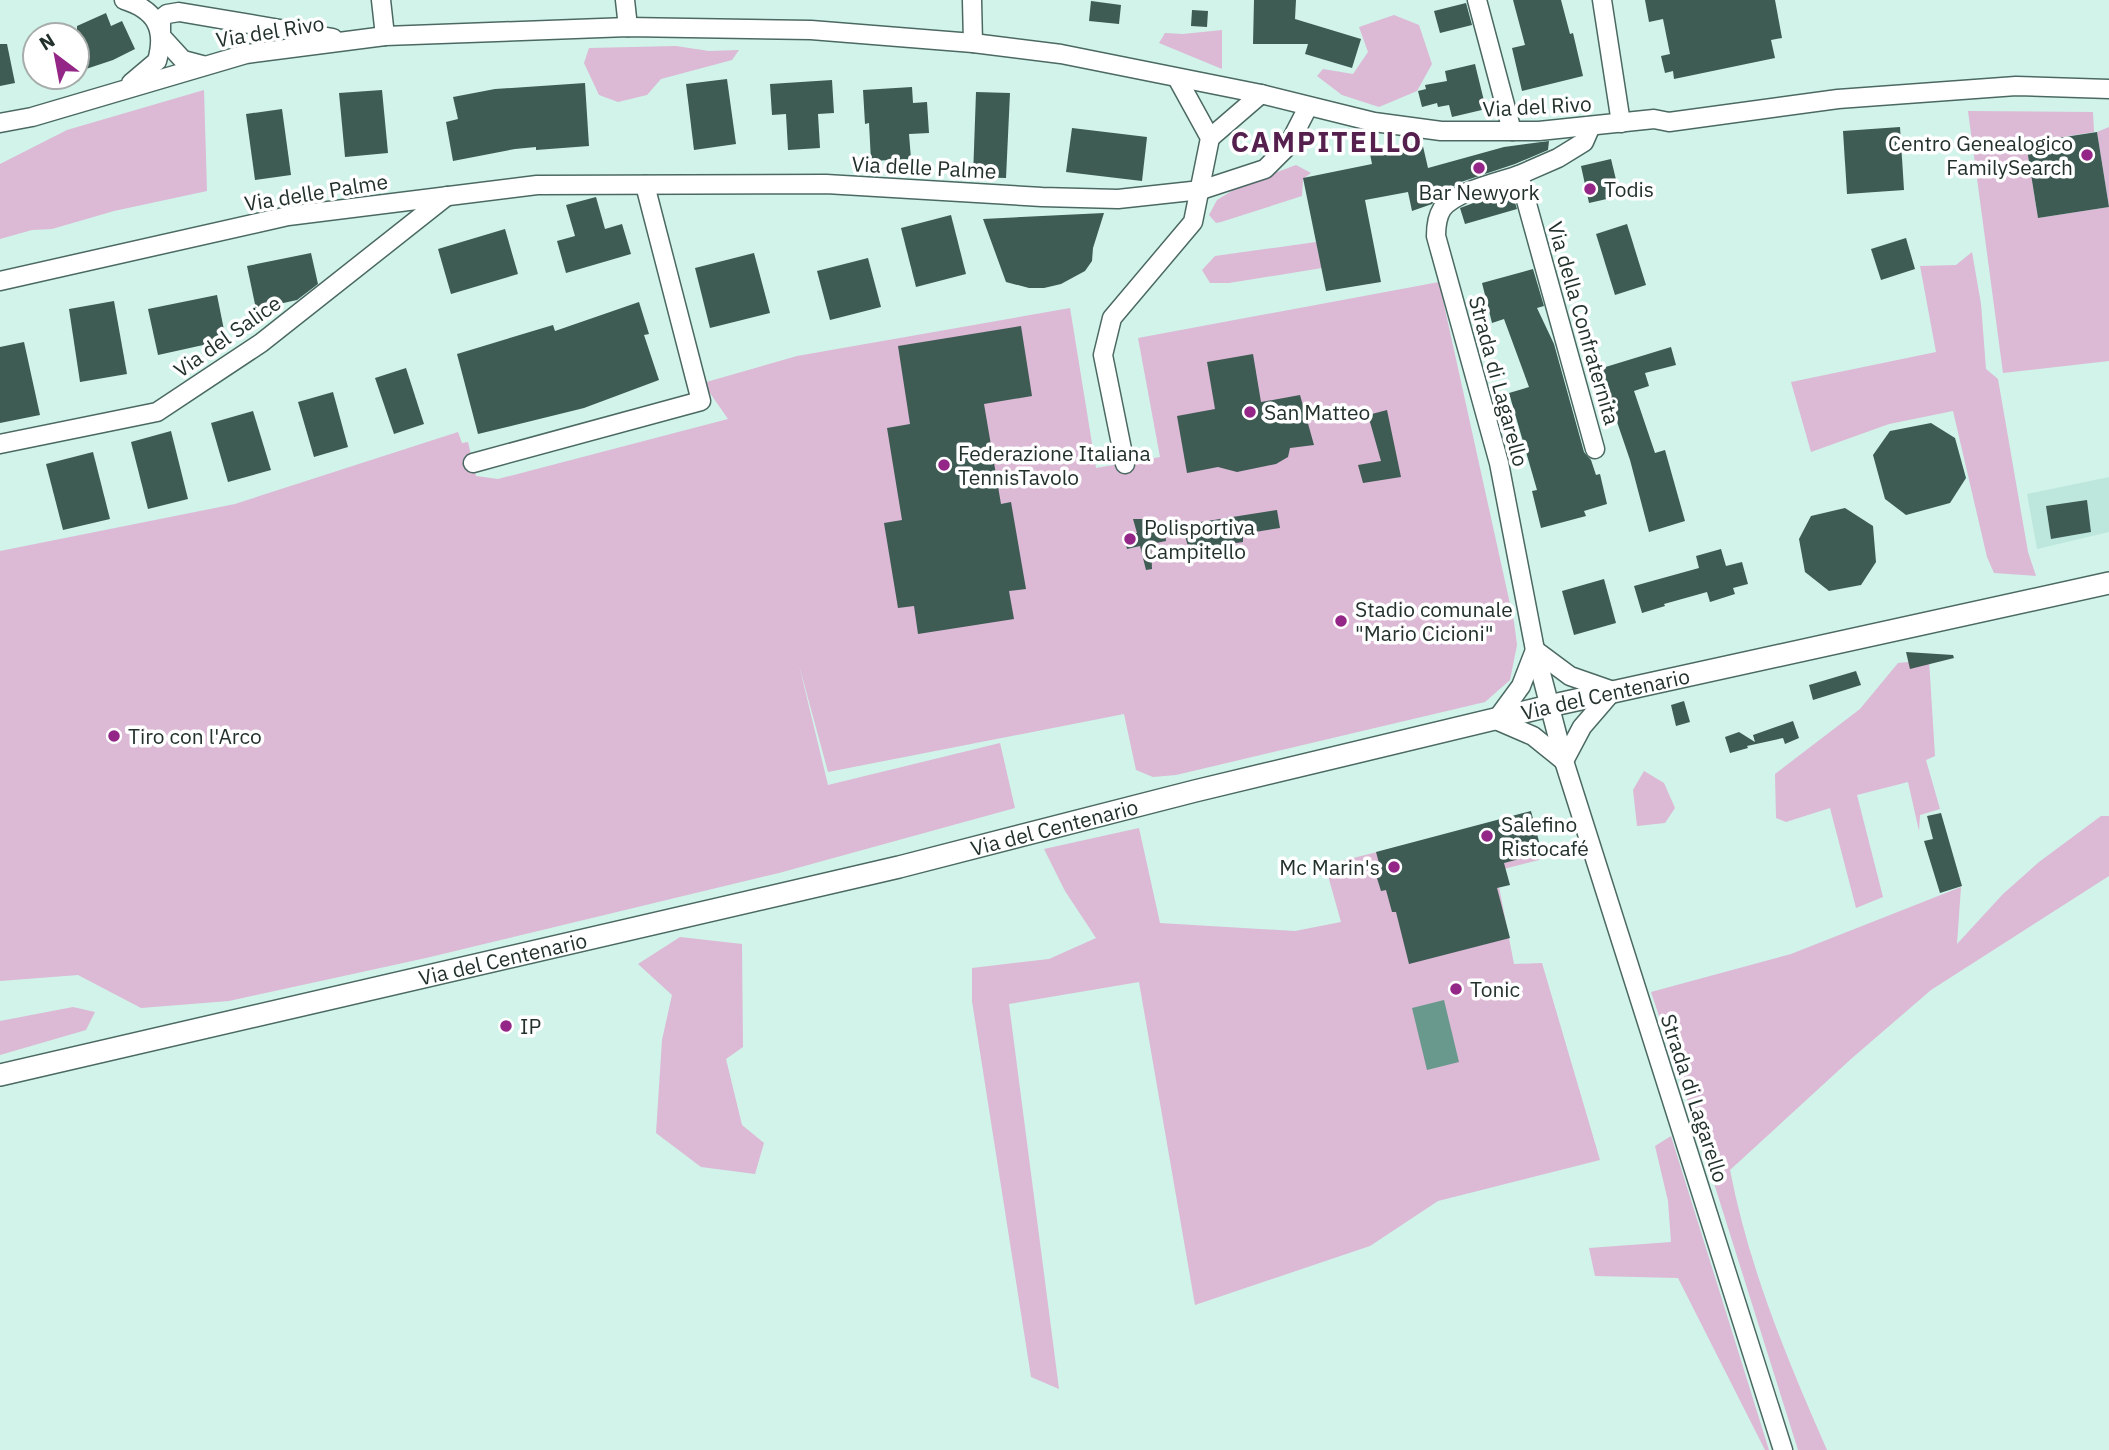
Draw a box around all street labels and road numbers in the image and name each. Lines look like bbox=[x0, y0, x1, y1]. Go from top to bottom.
street label: Via del Rivo bbox=[214, 9, 326, 53]
street label: Via del Rivo bbox=[1482, 89, 1592, 123]
street label: Via delle Palme bbox=[851, 149, 997, 185]
street label: Via delle Palme bbox=[242, 167, 390, 217]
street label: Via della Confraternita bbox=[1542, 218, 1626, 428]
street label: Via del Salice bbox=[168, 289, 286, 383]
street label: Strada di Lagarello bbox=[1463, 293, 1535, 469]
street label: Via del Centenario bbox=[1518, 662, 1692, 726]
street label: Via del Centenario bbox=[967, 792, 1141, 862]
street label: Via del Centenario bbox=[416, 926, 590, 992]
street label: Strada di Lagarello bbox=[1655, 1010, 1735, 1186]

